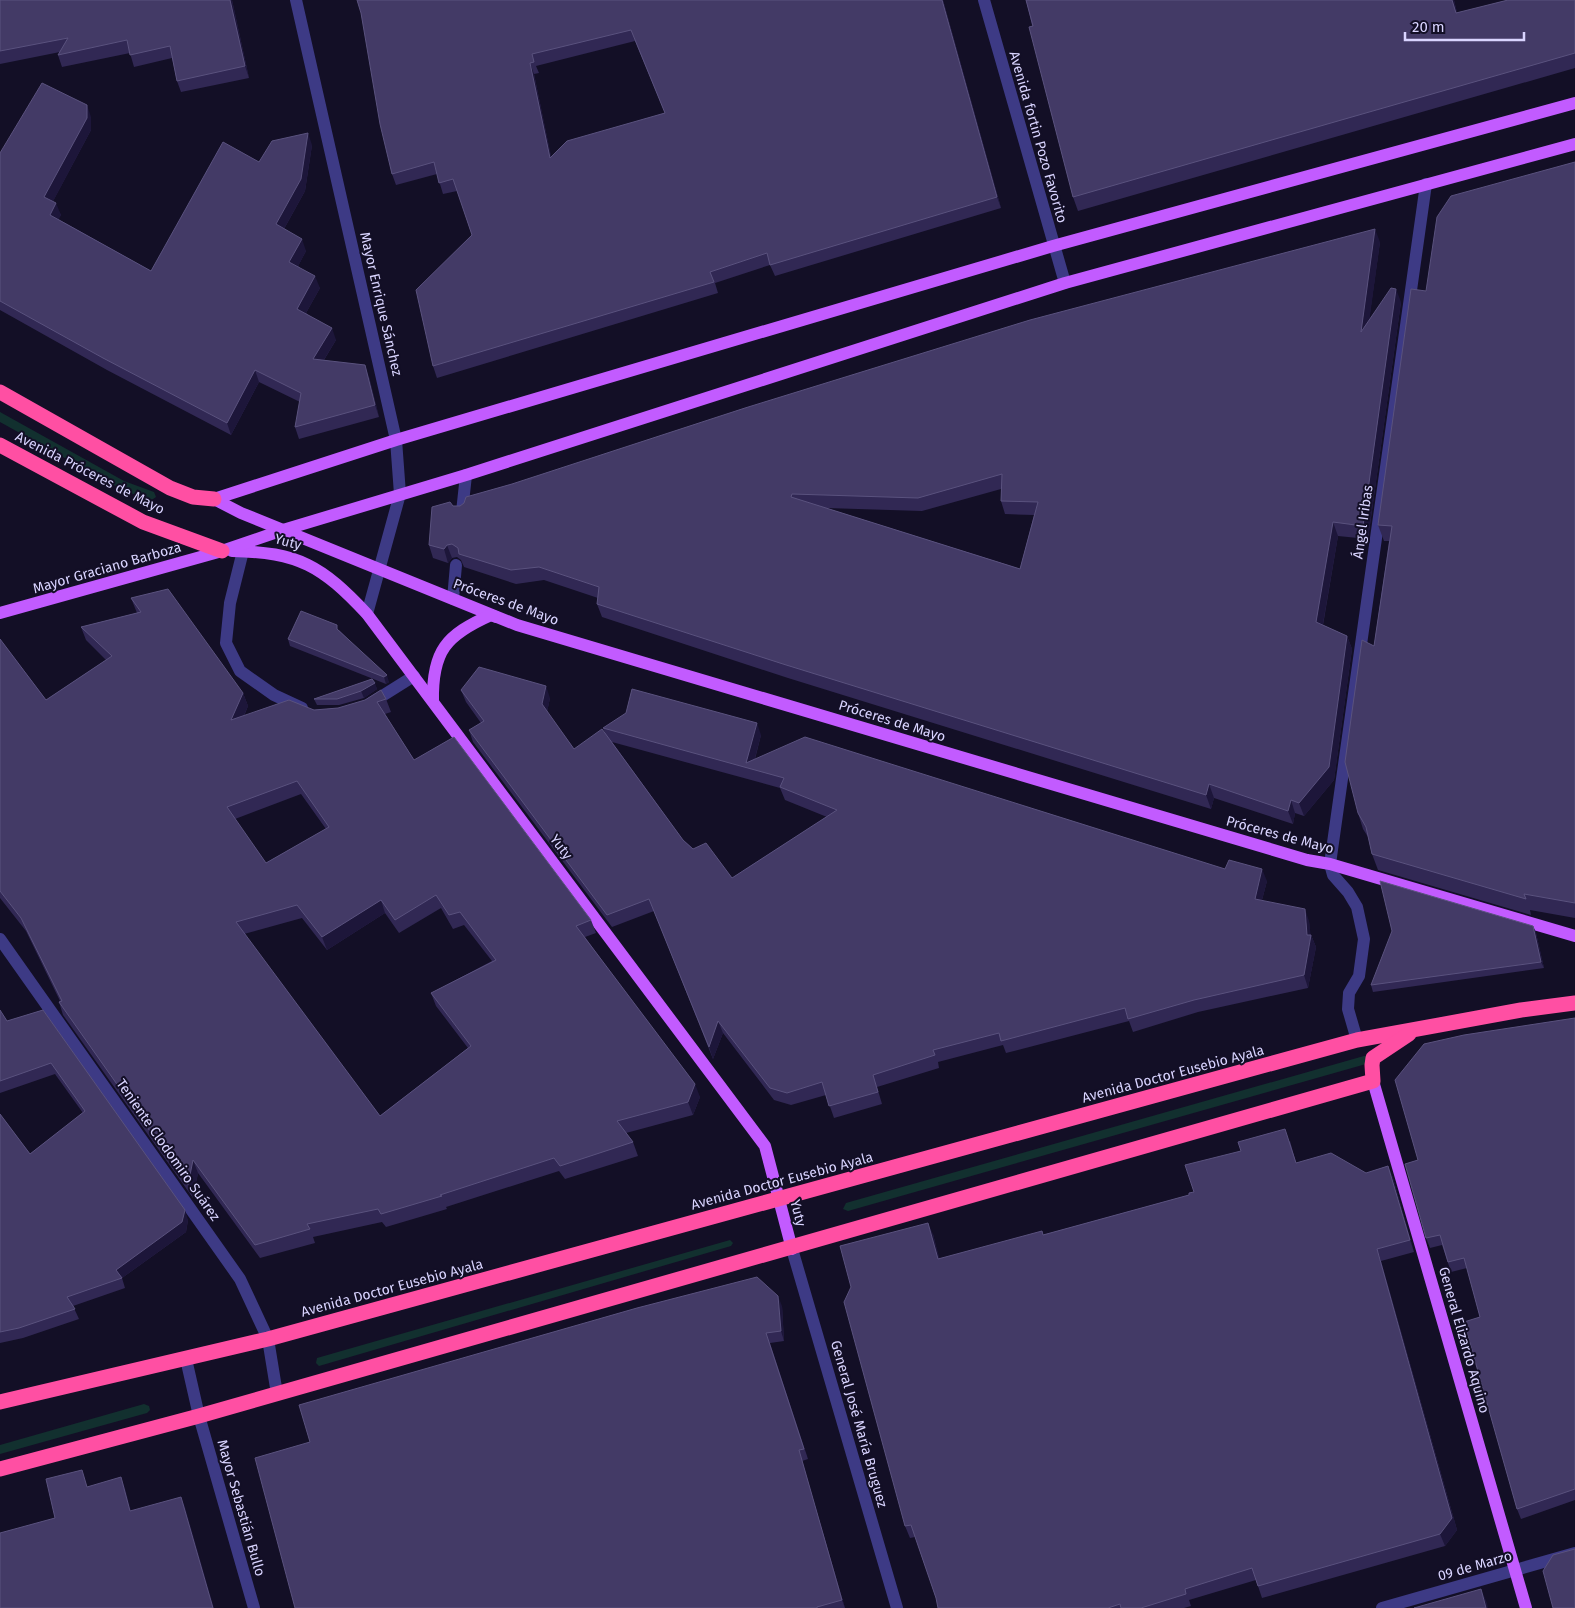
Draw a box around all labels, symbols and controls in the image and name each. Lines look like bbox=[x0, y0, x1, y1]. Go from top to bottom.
scale bar bbox=[1405, 10, 1524, 42]
text: 20 m bbox=[1412, 18, 1445, 36]
street label: Avenida fortin Pozo Favorito bbox=[1005, 49, 1071, 225]
street label: Mayor Enrique Sánchez bbox=[356, 230, 406, 378]
street label: Avenida Próceres de Mayo bbox=[13, 428, 167, 518]
street label: Ángel Iribas bbox=[1348, 483, 1377, 560]
street label: Yuty bbox=[273, 530, 303, 554]
street label: Mayor Graciano Barboza bbox=[31, 539, 183, 597]
street label: Próceres de Mayo bbox=[451, 575, 561, 629]
street label: Próceres de Mayo bbox=[836, 697, 948, 745]
street label: Próceres de Mayo bbox=[1224, 812, 1336, 858]
street label: Yuty bbox=[546, 831, 576, 863]
street label: Avenida Doctor Eusebio Ayala bbox=[1080, 1041, 1266, 1107]
street label: Teniente Clodomiro Suárez bbox=[112, 1076, 224, 1224]
street label: Avenida Doctor Eusebio Ayala bbox=[689, 1148, 875, 1214]
street label: Yuty bbox=[786, 1198, 810, 1228]
street label: Avenida Doctor Eusebio Ayala bbox=[299, 1255, 485, 1321]
street label: General Elizardo Aquino bbox=[1435, 1265, 1493, 1415]
street label: General José María Bruguez bbox=[827, 1339, 891, 1509]
street label: Mayor Sebastián Bullo bbox=[213, 1438, 269, 1578]
street label: 09 de Marzo bbox=[1436, 1547, 1514, 1585]

